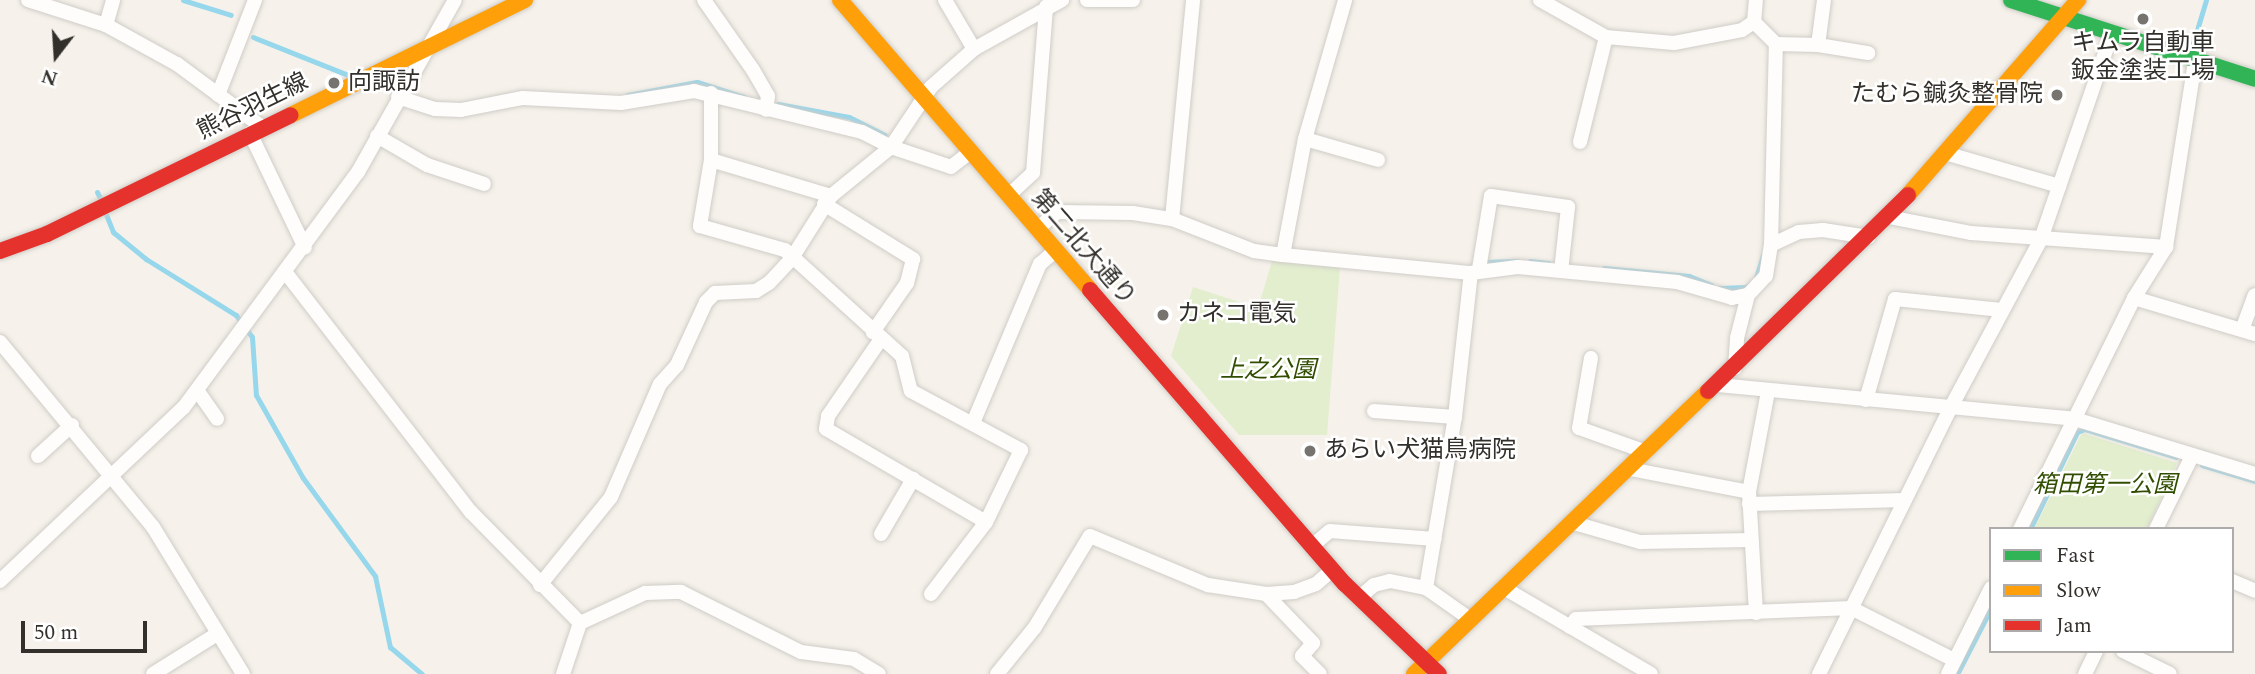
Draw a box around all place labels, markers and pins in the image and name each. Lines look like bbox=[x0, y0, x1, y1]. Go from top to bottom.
marker: キムラ自動車 鈑金塗装工場 bbox=[2135, 11, 2151, 27]
place label: キムラ自動車 鈑金塗装工場 bbox=[2071, 30, 2215, 86]
place label: 向諏訪 bbox=[348, 69, 420, 97]
marker: 向諏訪 bbox=[326, 75, 342, 91]
place label: たむら鍼灸整骨院 bbox=[1851, 81, 2043, 109]
marker: たむら鍼灸整骨院 bbox=[2049, 87, 2065, 103]
place label: カネコ電気 bbox=[1177, 301, 1297, 329]
marker: カネコ電気 bbox=[1155, 307, 1171, 323]
place label: あらい犬猫鳥病院 bbox=[1324, 437, 1516, 465]
marker: あらい犬猫鳥病院 bbox=[1302, 443, 1318, 459]

